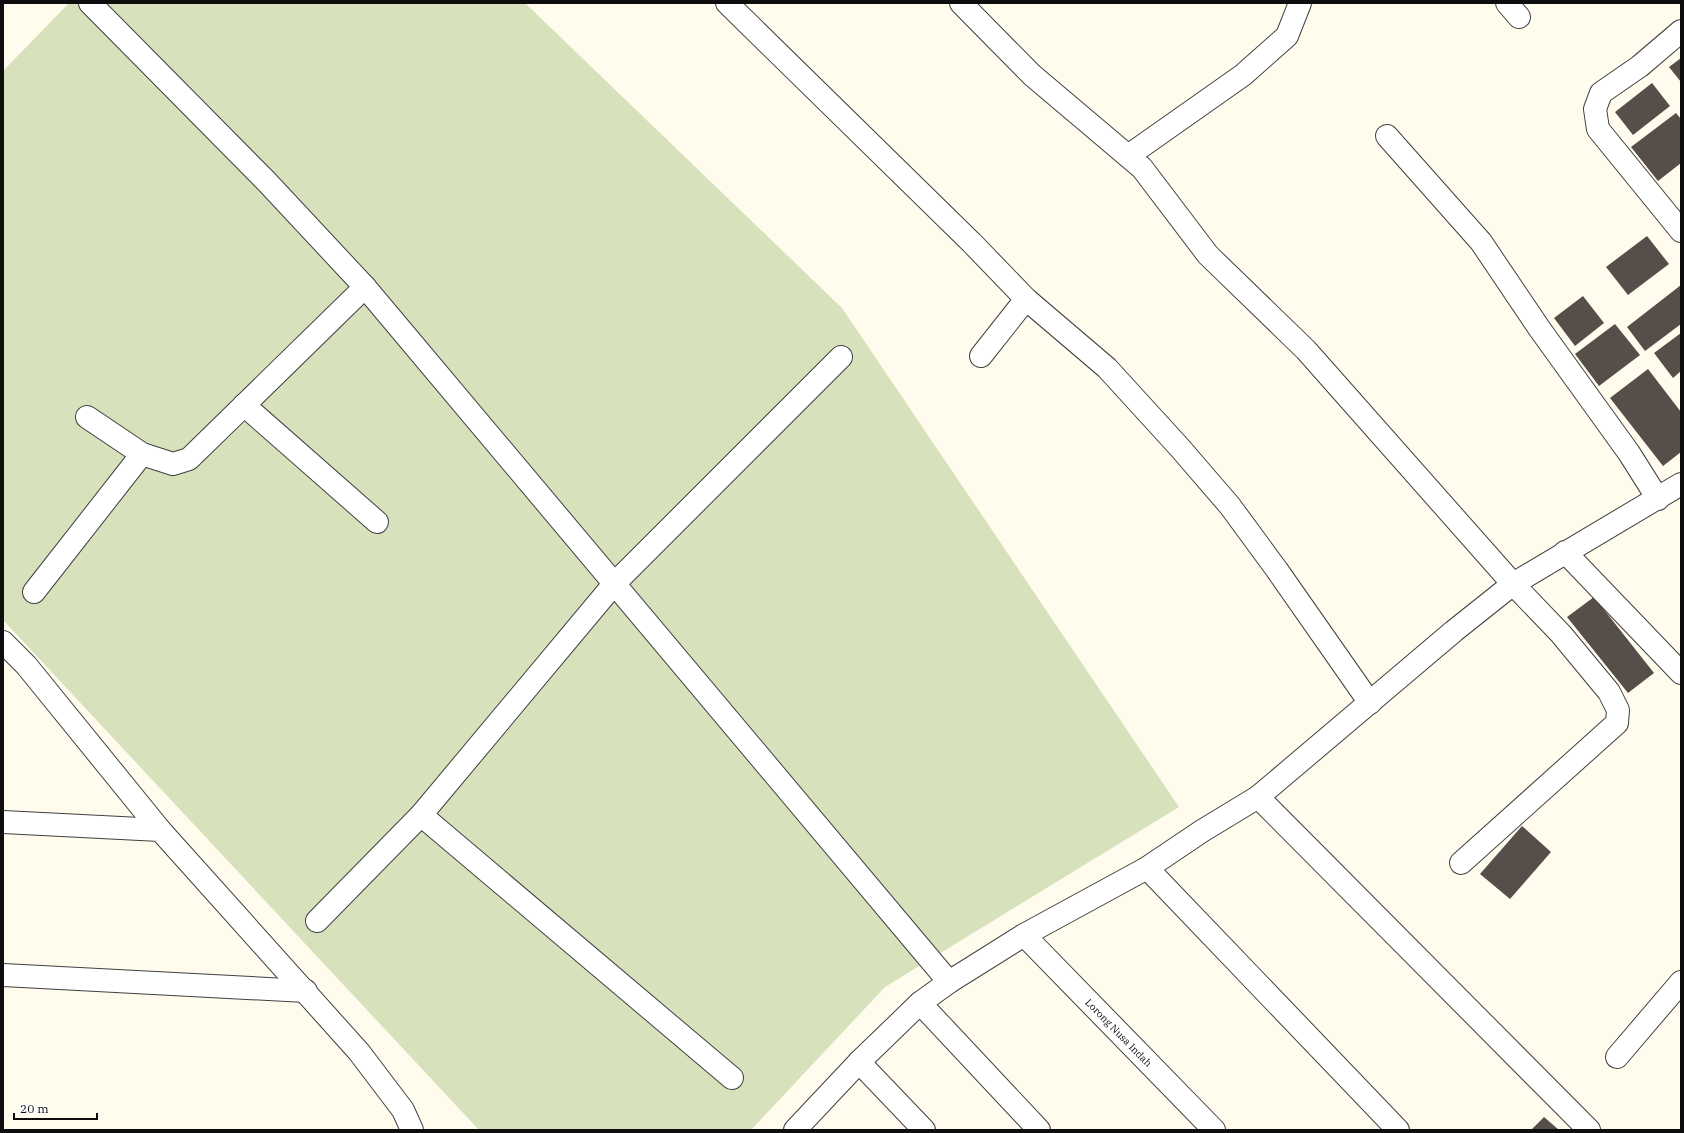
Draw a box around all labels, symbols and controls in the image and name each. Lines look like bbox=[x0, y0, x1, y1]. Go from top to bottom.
street label: Lorong Nusa Indah bbox=[1083, 996, 1155, 1069]
scale bar bbox=[14, 1095, 97, 1121]
text: 20 m bbox=[20, 1101, 49, 1116]

